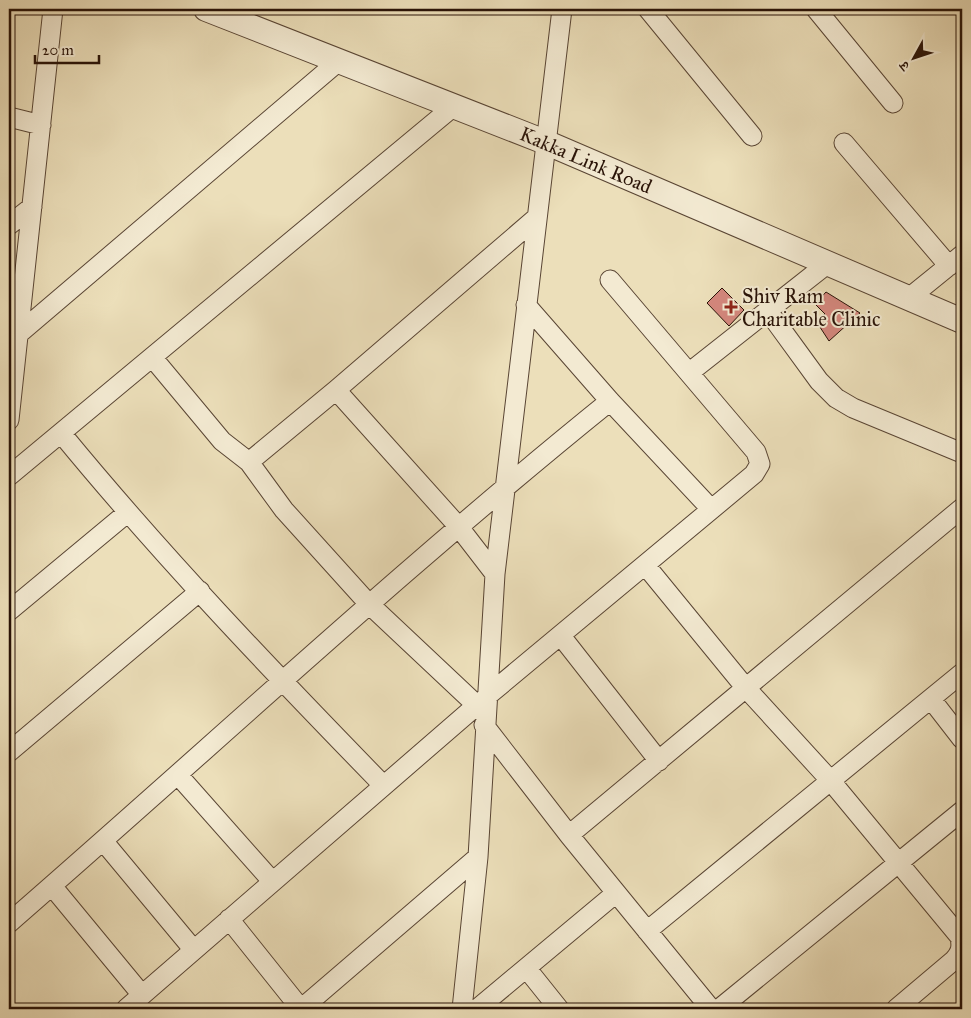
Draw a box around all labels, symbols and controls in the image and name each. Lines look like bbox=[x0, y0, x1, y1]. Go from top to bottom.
scale bar bbox=[35, 32, 99, 64]
north arrow bbox=[888, 32, 938, 82]
text: 20 m bbox=[42, 41, 74, 59]
text: उ bbox=[895, 57, 914, 75]
street label: Kakka Link Road bbox=[516, 121, 656, 199]
place label: Shiv Ram Charitable Clinic bbox=[742, 284, 880, 331]
marker: Shiv Ram Charitable Clinic bbox=[724, 300, 738, 314]

